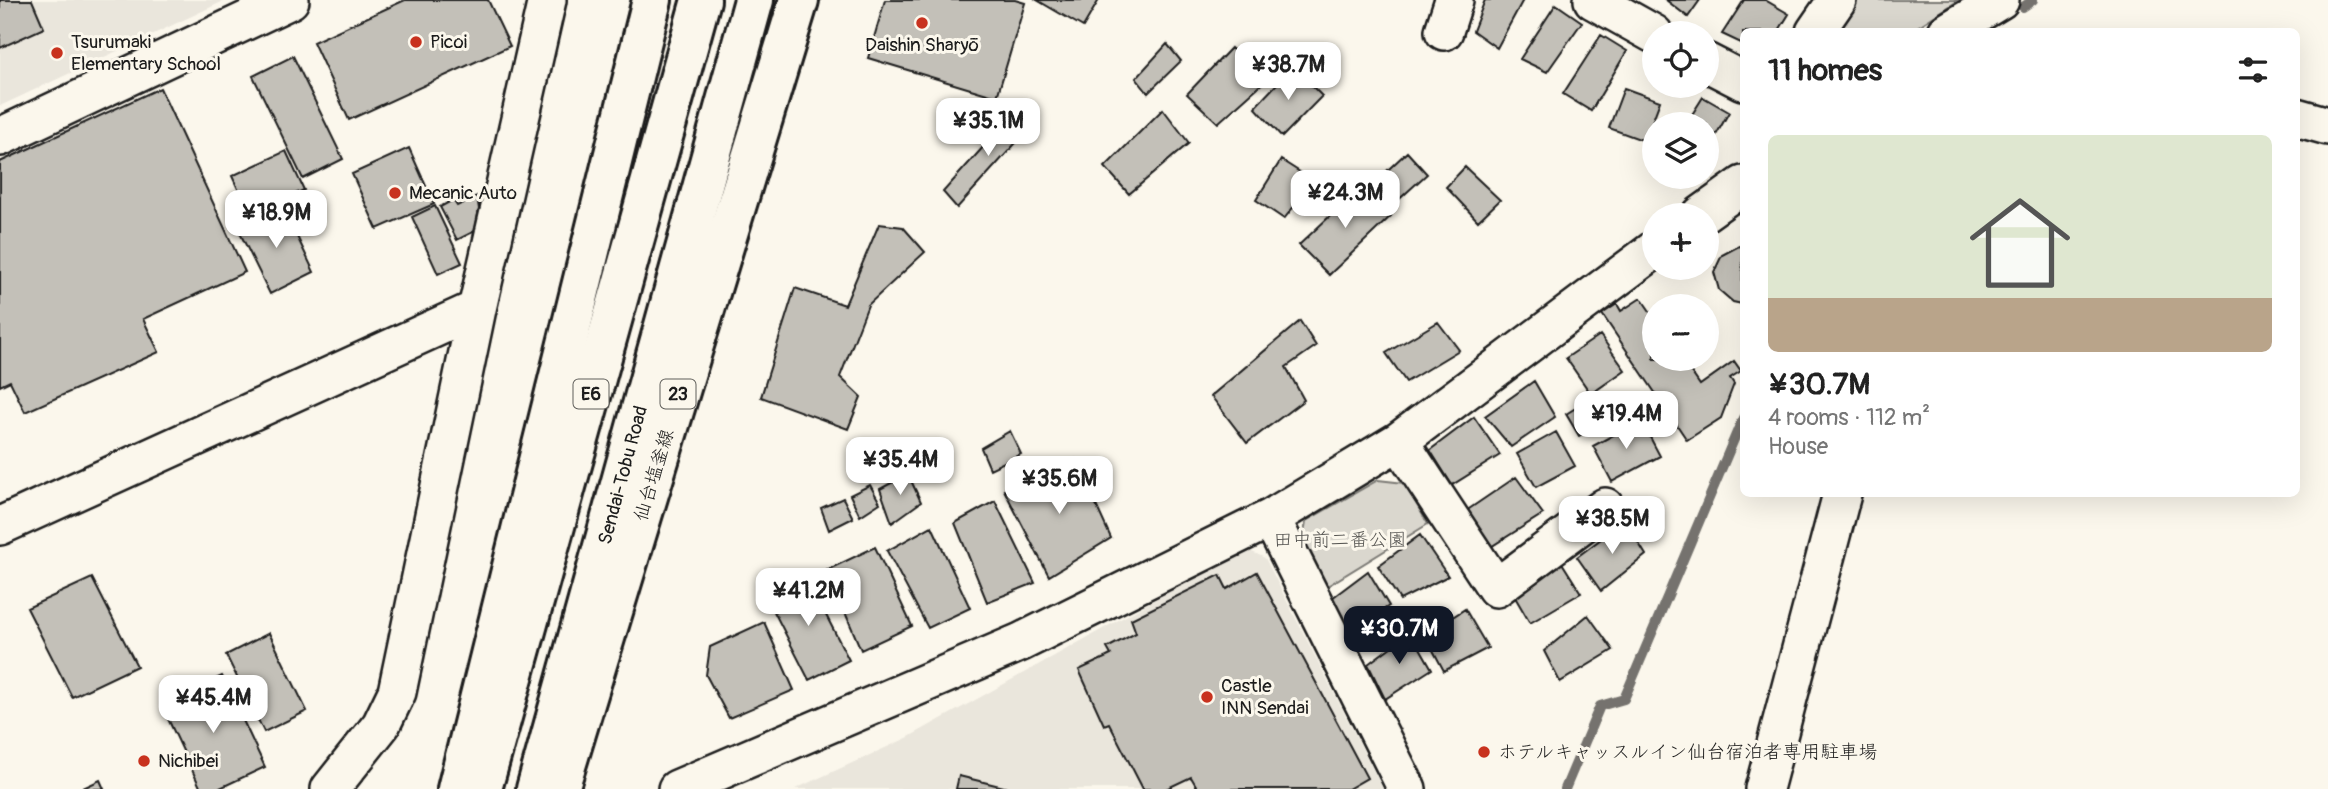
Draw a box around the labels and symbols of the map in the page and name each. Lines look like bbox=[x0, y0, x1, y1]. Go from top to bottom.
marker: Daishin Sharyō bbox=[914, 15, 930, 31]
place label: Tsurumaki Elementary School bbox=[71, 30, 221, 76]
place label: Picoi bbox=[430, 30, 467, 54]
place label: Daishin Sharyō bbox=[865, 33, 979, 57]
marker: Picoi bbox=[408, 34, 424, 50]
pin: ¥38.7M bbox=[1231, 42, 1345, 102]
marker: Tsurumaki Elementary School bbox=[49, 45, 65, 61]
pin: ¥35.1M bbox=[931, 99, 1045, 158]
pin: ¥24.3M bbox=[1288, 170, 1402, 230]
place label: Mecanic Auto bbox=[409, 181, 517, 205]
marker: Mecanic Auto bbox=[387, 185, 403, 201]
pin: ¥18.9M bbox=[219, 190, 333, 250]
road number: E6 bbox=[574, 380, 608, 408]
road number: 23 bbox=[660, 380, 696, 408]
pin: ¥19.4M bbox=[1569, 392, 1683, 451]
street label: Sendai-Tobu Road bbox=[593, 403, 653, 547]
street label: 仙台塩釜線 bbox=[629, 426, 679, 524]
pin: ¥35.4M bbox=[843, 438, 957, 497]
pin: ¥35.6M bbox=[1002, 456, 1116, 516]
pin: ¥38.5M bbox=[1555, 496, 1669, 556]
park label: 田中前二番公園 bbox=[1273, 528, 1407, 552]
pin: ¥41.2M bbox=[751, 568, 865, 628]
pin: ¥30.7M bbox=[1342, 606, 1456, 666]
place label: Castle INN Sendai bbox=[1221, 674, 1309, 720]
pin: ¥45.4M bbox=[156, 676, 270, 735]
marker: Castle INN Sendai bbox=[1199, 689, 1215, 705]
place label: ホテルキャッスルイン仙台宿泊者専用駐車場 bbox=[1498, 740, 1877, 764]
marker: ホテルキャッスルイン仙台宿泊者専用駐車場 bbox=[1476, 744, 1492, 760]
place label: Nichibei bbox=[158, 749, 218, 773]
marker: Nichibei bbox=[136, 753, 152, 769]

